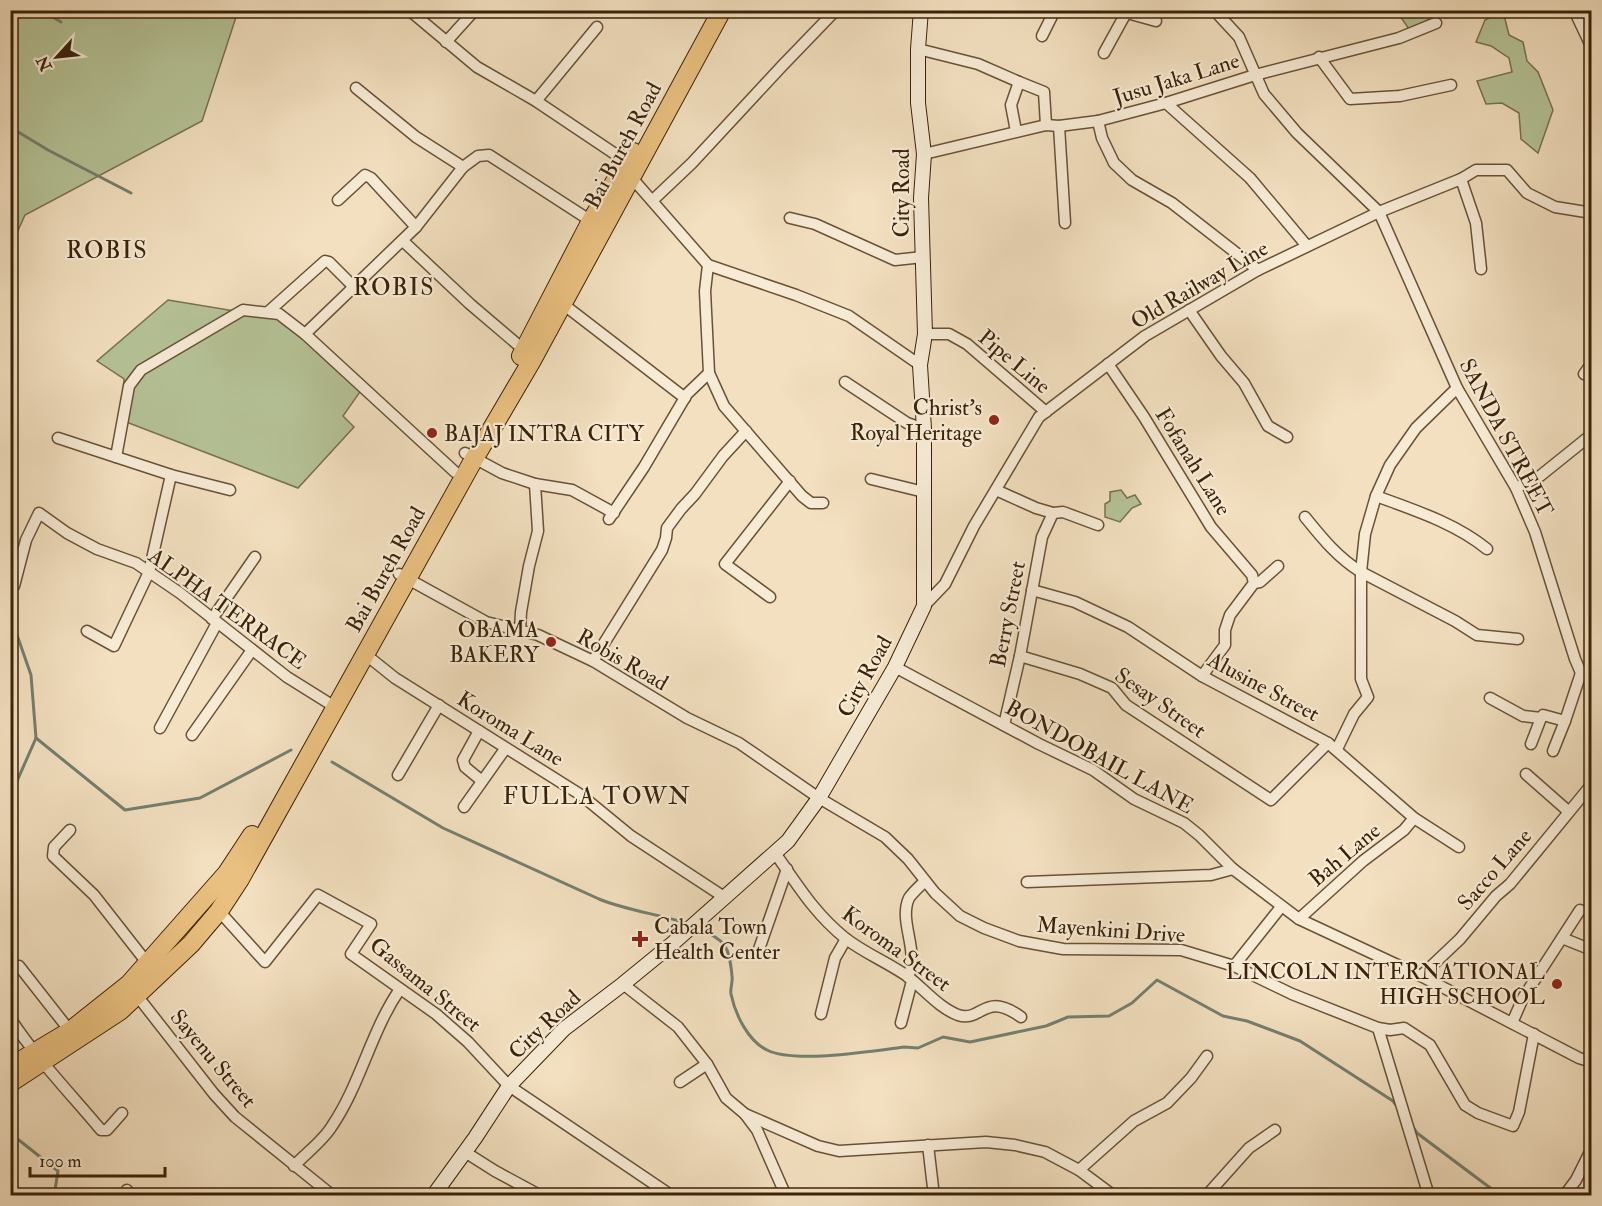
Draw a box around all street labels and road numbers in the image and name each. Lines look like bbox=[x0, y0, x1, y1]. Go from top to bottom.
street label: Jusu Jaka Lane bbox=[1109, 47, 1243, 112]
street label: Bai Bureh Road bbox=[578, 77, 668, 214]
street label: City Road bbox=[888, 148, 916, 238]
street label: Old Railway Line bbox=[1126, 234, 1273, 335]
street label: Pipe Line bbox=[972, 323, 1056, 401]
street label: SANDA STREET bbox=[1453, 354, 1560, 522]
street label: Fofanah Lane bbox=[1149, 402, 1237, 521]
street label: Bai Bureh Road bbox=[340, 502, 432, 637]
street label: ALPHA TERRACE bbox=[142, 541, 312, 676]
street label: Berry Street bbox=[984, 559, 1032, 670]
street label: Robis Road bbox=[572, 623, 673, 697]
street label: City Road bbox=[831, 631, 899, 722]
street label: Alusine Street bbox=[1202, 645, 1324, 728]
street label: Sesay Street bbox=[1109, 661, 1212, 744]
street label: Koroma Lane bbox=[452, 685, 569, 773]
street label: BONDOBAIL LANE bbox=[1000, 693, 1199, 820]
street label: Bah Lane bbox=[1303, 817, 1386, 893]
street label: Sacco Lane bbox=[1452, 823, 1538, 916]
street label: Koroma Street bbox=[836, 900, 956, 998]
street label: Mayenkini Drive bbox=[1036, 911, 1186, 949]
street label: Gassama Street bbox=[364, 931, 487, 1038]
street label: City Road bbox=[503, 984, 587, 1065]
street label: Sayenu Street bbox=[164, 1004, 263, 1114]

